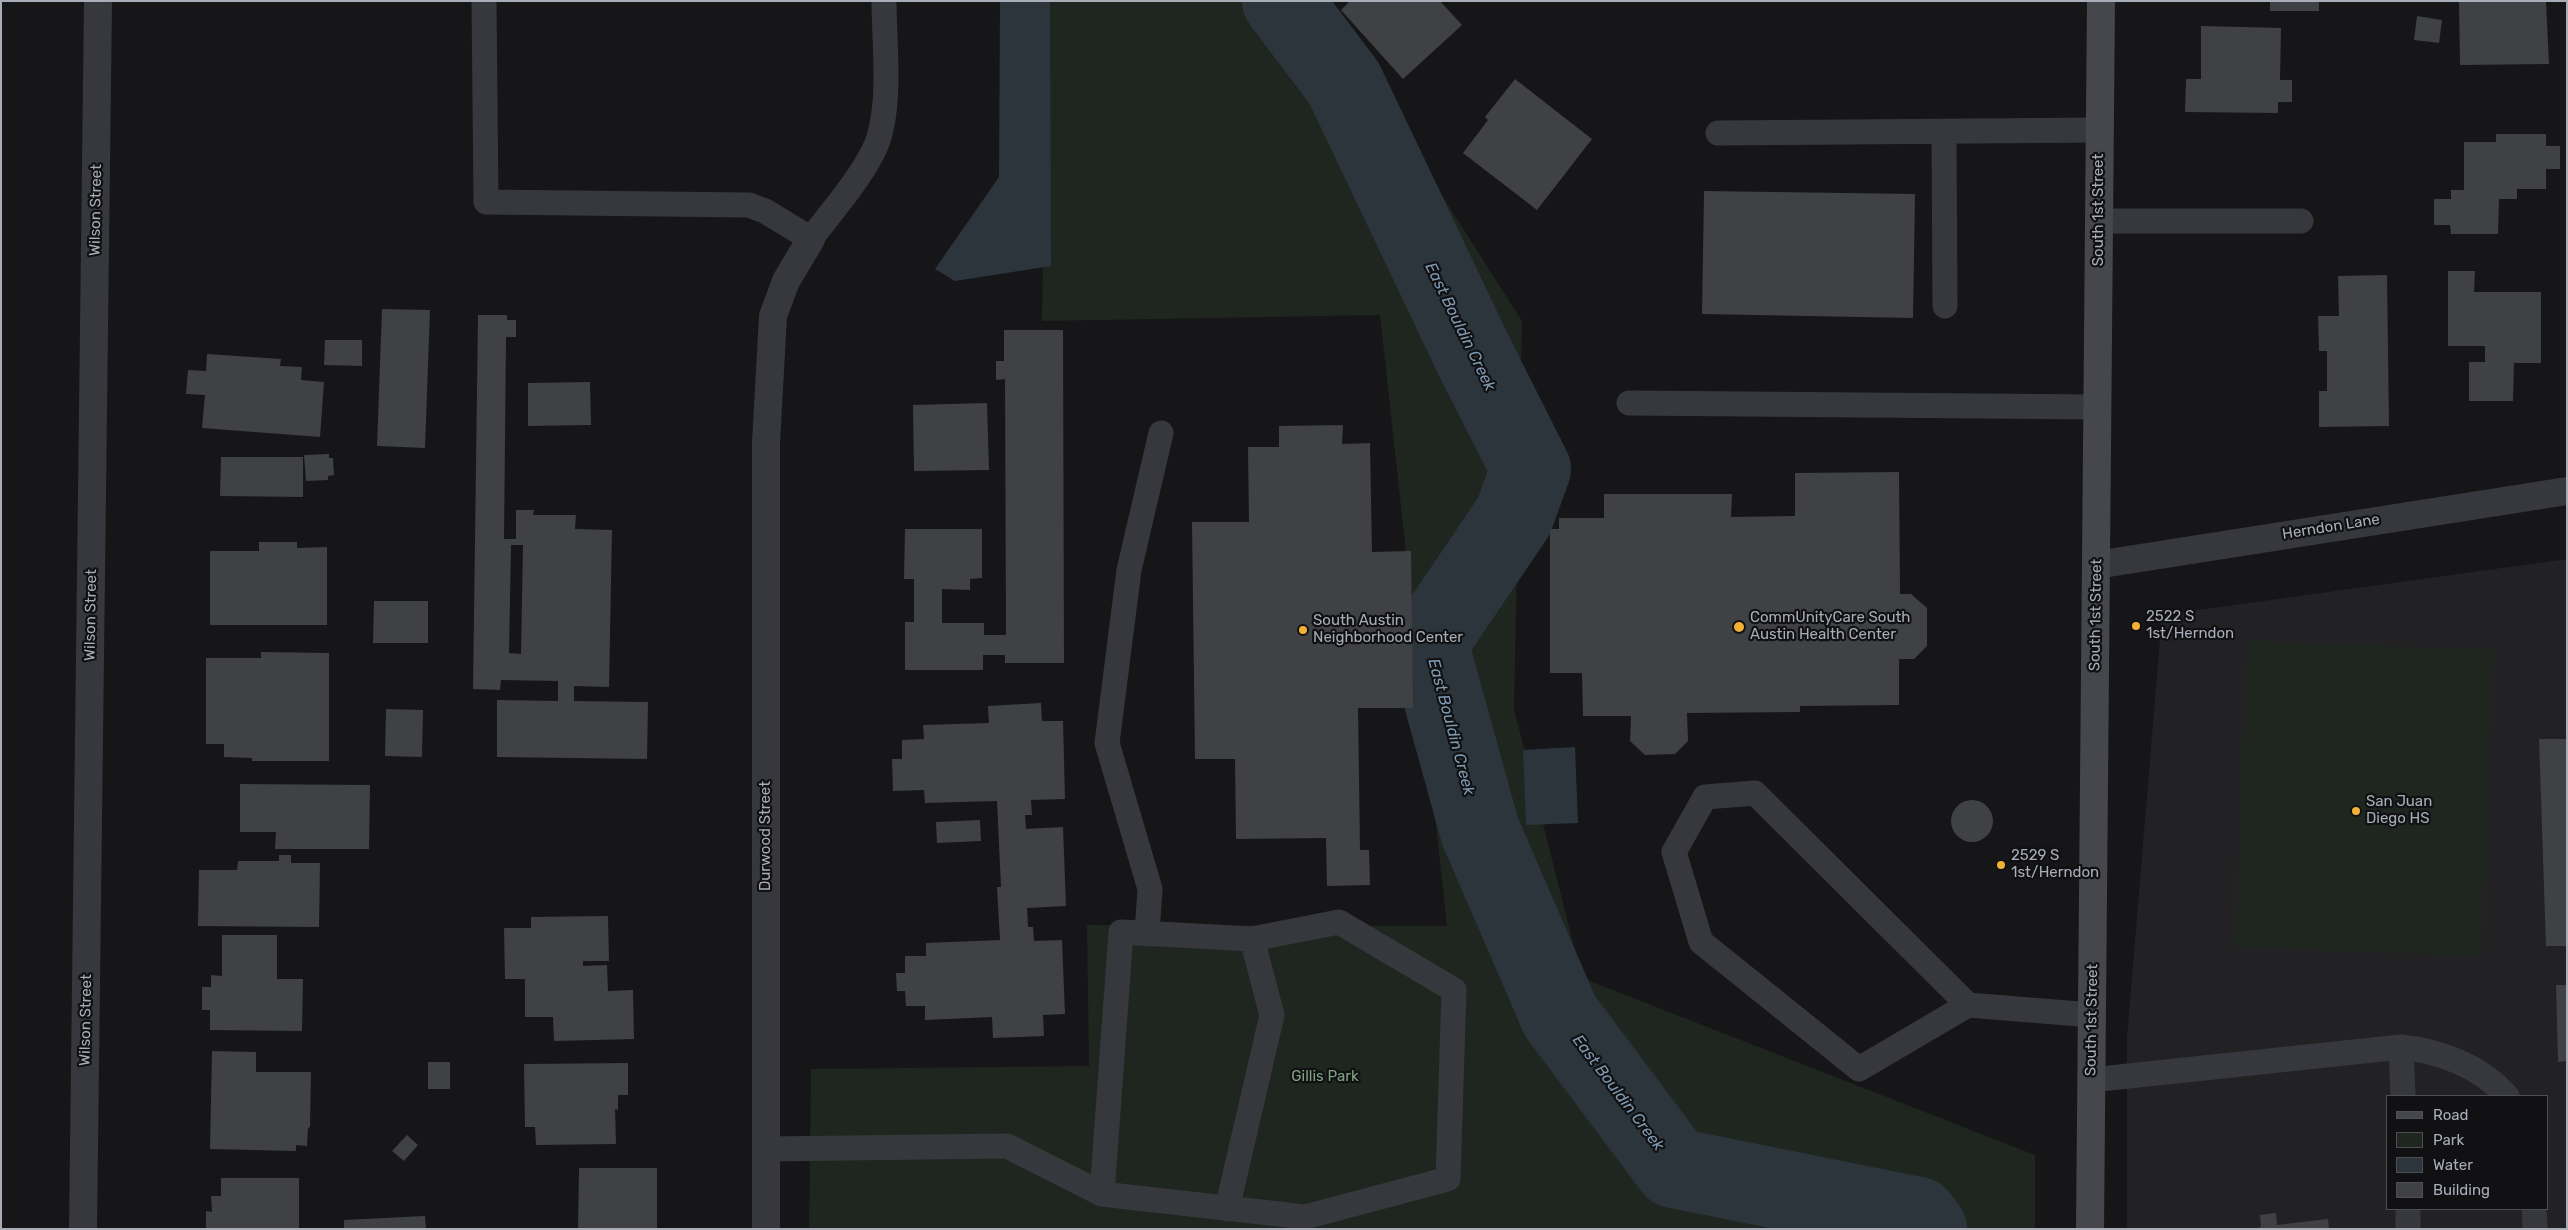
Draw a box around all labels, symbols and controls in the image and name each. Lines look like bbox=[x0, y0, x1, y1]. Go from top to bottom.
street label: South 1st Street bbox=[2090, 154, 2108, 266]
street label: Wilson Street bbox=[86, 164, 106, 256]
water label: East Bouldin Creek bbox=[1421, 260, 1499, 394]
street label: Herndon Lane bbox=[2281, 510, 2381, 544]
street label: South 1st Street bbox=[2086, 559, 2106, 671]
street label: Wilson Street bbox=[81, 569, 101, 661]
place label: 2522 S 1st/Herndon bbox=[2146, 608, 2234, 643]
place label: CommUnityCare South Austin Health Center bbox=[1750, 609, 1910, 644]
place label: South Austin Neighborhood Center bbox=[1313, 612, 1463, 647]
marker: CommUnityCare South Austin Health Center bbox=[1732, 620, 1746, 634]
marker: 2522 S 1st/Herndon bbox=[2130, 620, 2142, 632]
marker: South Austin Neighborhood Center bbox=[1297, 624, 1309, 636]
water label: East Bouldin Creek bbox=[1424, 657, 1478, 797]
street label: Durwood Street bbox=[757, 781, 775, 891]
place label: San Juan Diego HS bbox=[2366, 793, 2432, 828]
marker: San Juan Diego HS bbox=[2350, 805, 2362, 817]
place label: 2529 S 1st/Herndon bbox=[2011, 847, 2099, 882]
marker: 2529 S 1st/Herndon bbox=[1995, 859, 2007, 871]
street label: South 1st Street bbox=[2082, 964, 2102, 1076]
street label: Wilson Street bbox=[76, 974, 96, 1066]
water label: East Bouldin Creek bbox=[1568, 1031, 1668, 1155]
park label: Gillis Park bbox=[1291, 1068, 1359, 1086]
legend bbox=[2386, 1095, 2548, 1210]
text: Road bbox=[2433, 1106, 2469, 1124]
text: Park bbox=[2433, 1131, 2464, 1149]
text: Water bbox=[2433, 1156, 2473, 1174]
text: Building bbox=[2433, 1181, 2490, 1199]

